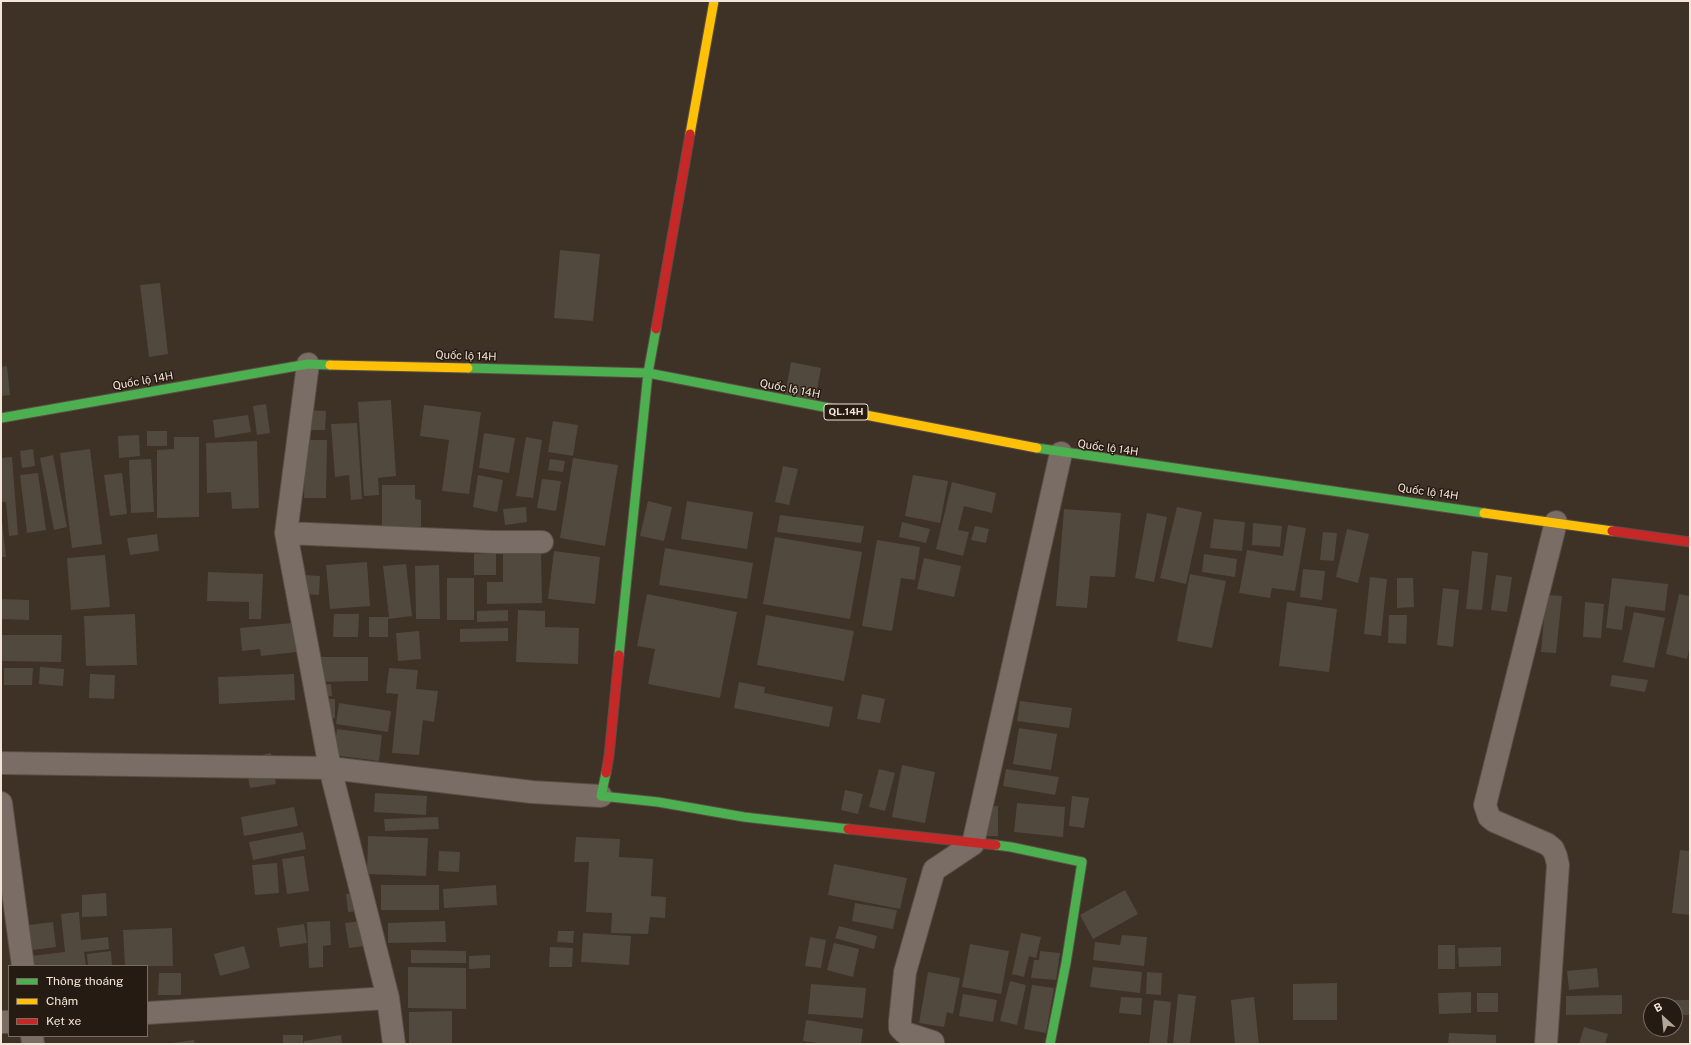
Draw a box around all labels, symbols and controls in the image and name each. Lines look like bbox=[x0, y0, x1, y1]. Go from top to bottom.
street label: Quốc lộ 14H bbox=[435, 348, 497, 364]
street label: Quốc lộ 14H bbox=[112, 369, 174, 393]
street label: Quốc lộ 14H bbox=[759, 377, 821, 401]
road number: QL.14H bbox=[824, 404, 868, 420]
street label: Quốc lộ 14H bbox=[1077, 437, 1139, 459]
street label: Quốc lộ 14H bbox=[1397, 481, 1459, 503]
legend bbox=[8, 965, 148, 1037]
text: Thông thoáng bbox=[46, 974, 123, 988]
text: Chậm bbox=[46, 994, 78, 1008]
north arrow bbox=[1643, 997, 1683, 1037]
text: B bbox=[1652, 1000, 1664, 1014]
text: Kẹt xe bbox=[46, 1014, 81, 1028]

